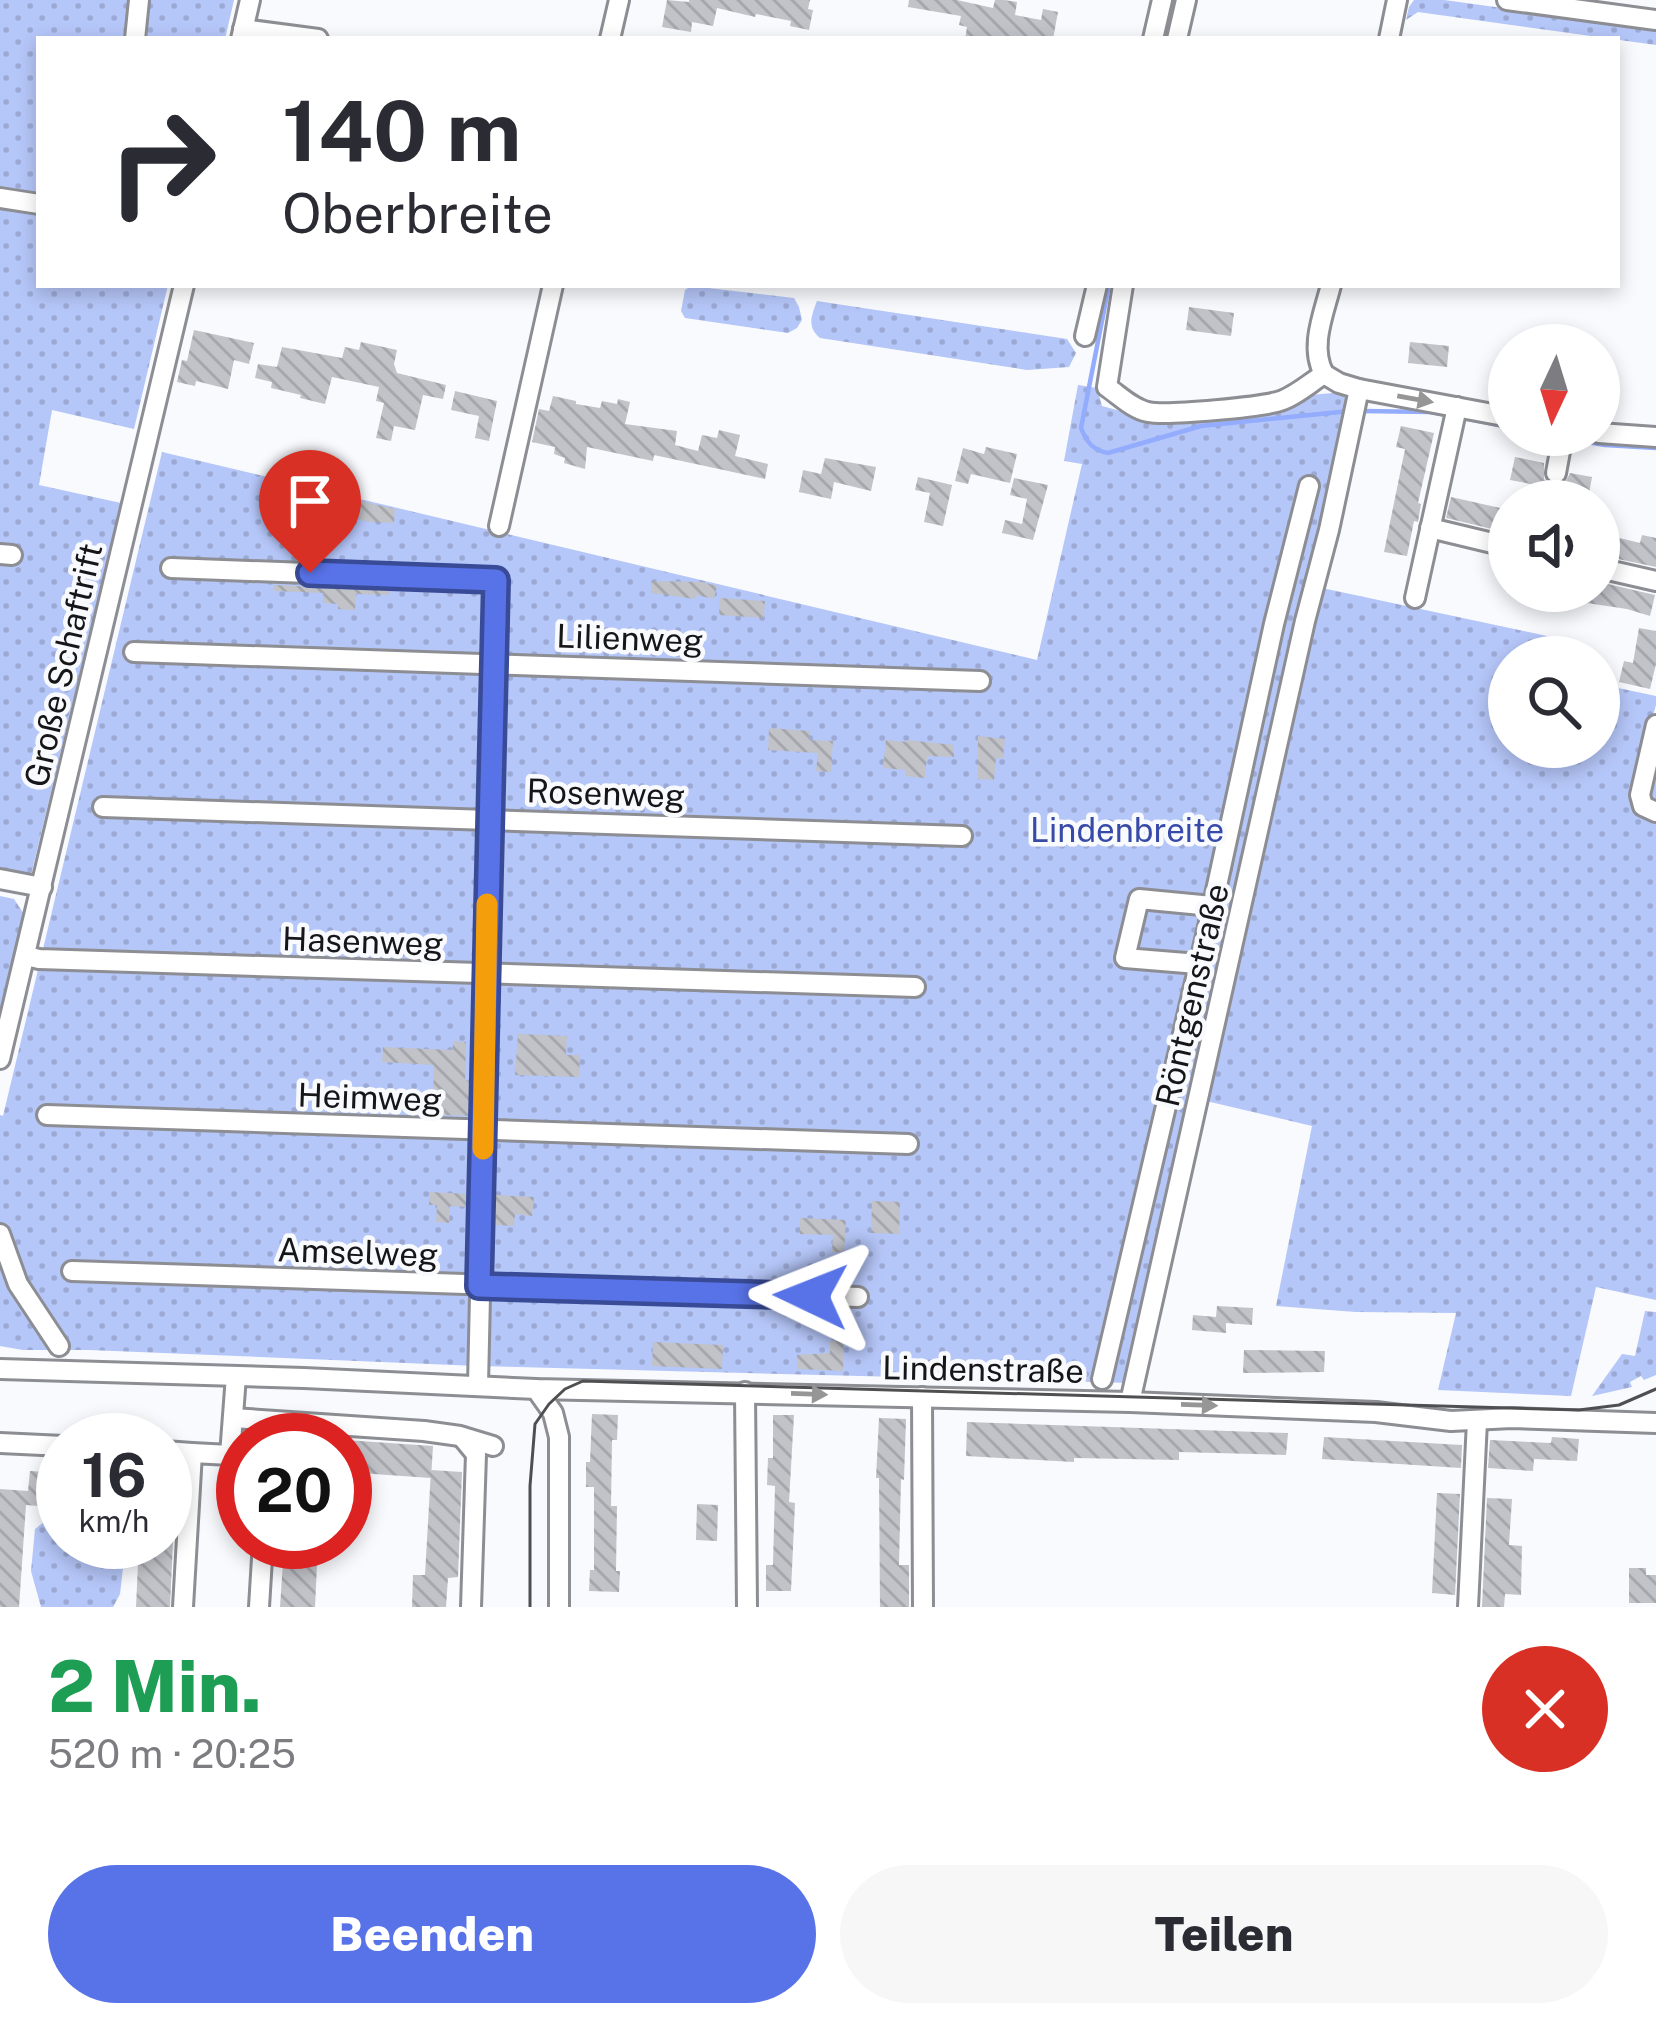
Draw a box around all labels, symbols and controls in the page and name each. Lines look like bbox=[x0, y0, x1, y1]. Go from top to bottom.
text: 140 m bbox=[282, 81, 521, 180]
icon: right bbox=[84, 84, 240, 240]
text: Oberbreite bbox=[282, 182, 553, 245]
north arrow bbox=[1488, 324, 1620, 456]
map controls bbox=[1488, 324, 1620, 768]
one-way arrow bbox=[1397, 390, 1434, 409]
pin bbox=[259, 450, 361, 573]
icon: arrive bbox=[277, 468, 343, 534]
button: sound bbox=[1488, 480, 1620, 612]
street label: Große Schaftrift bbox=[17, 540, 109, 790]
street label: Lilienweg bbox=[556, 616, 704, 660]
button: search bbox=[1488, 636, 1620, 768]
street label: Rosenweg bbox=[526, 771, 686, 815]
park label: Lindenbreite bbox=[1030, 811, 1224, 849]
street label: Röntgenstraße bbox=[1148, 880, 1236, 1110]
street label: Hasenweg bbox=[282, 919, 444, 963]
street label: Heimweg bbox=[297, 1075, 443, 1119]
street label: Amselweg bbox=[277, 1230, 439, 1274]
position arrow bbox=[748, 1233, 874, 1359]
street label: Lindenstraße bbox=[882, 1348, 1084, 1390]
one-way arrow bbox=[791, 1385, 829, 1404]
one-way arrow bbox=[1181, 1396, 1219, 1415]
speed limit sign: 20 bbox=[216, 1413, 372, 1569]
text: 16 bbox=[81, 1440, 147, 1511]
text: km/h bbox=[79, 1503, 149, 1539]
text: 2 Min. bbox=[48, 1644, 262, 1728]
button: close bbox=[1482, 1646, 1608, 1772]
text: 520 m · 20:25 bbox=[48, 1731, 296, 1777]
button: Beenden bbox=[48, 1865, 816, 2003]
button: Teilen bbox=[840, 1865, 1608, 2003]

